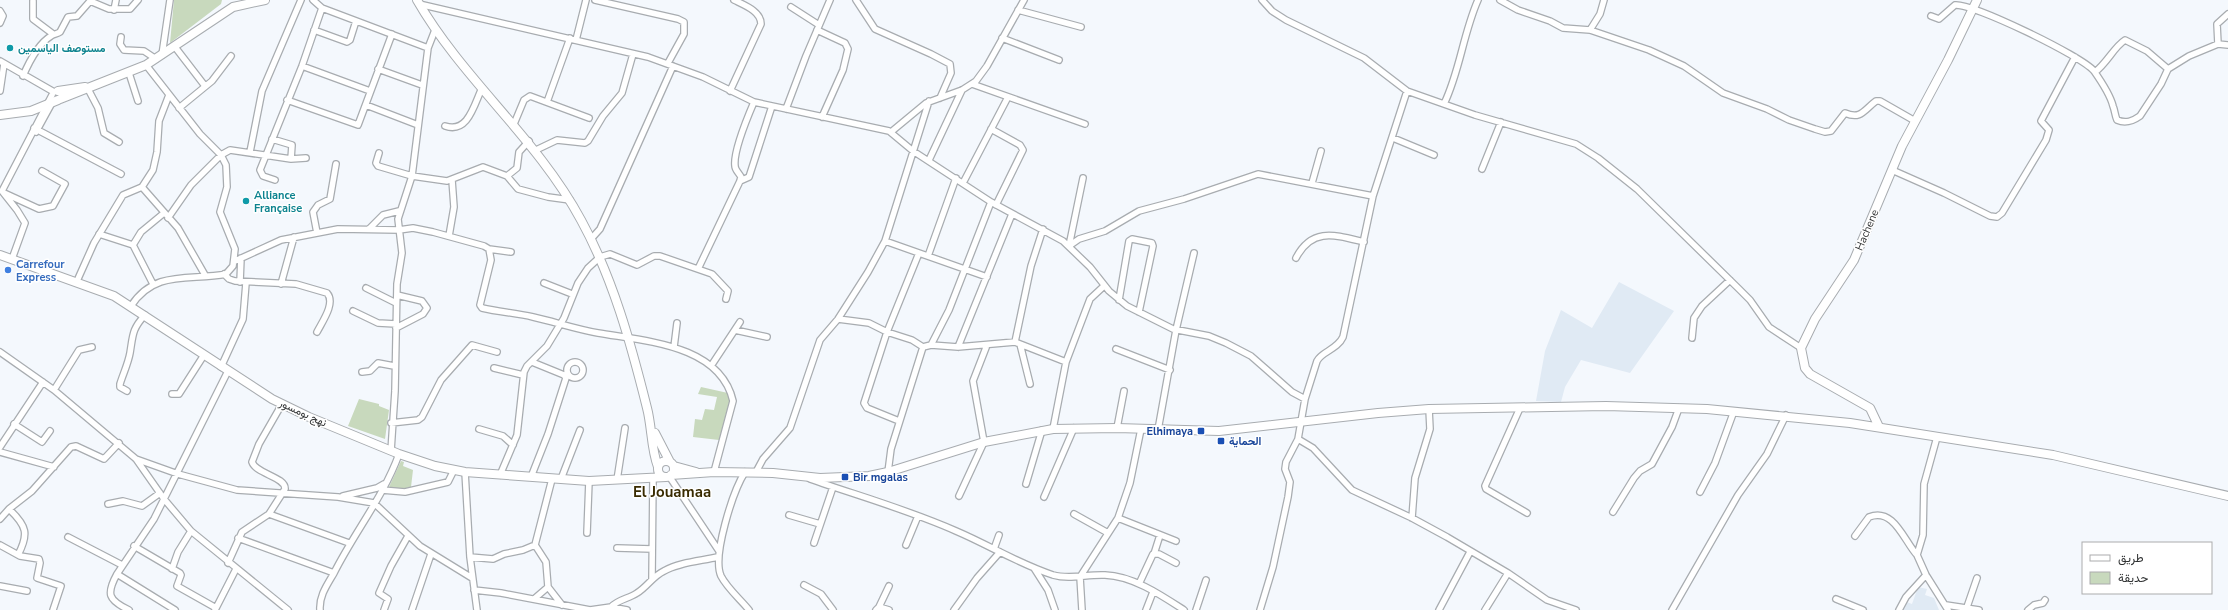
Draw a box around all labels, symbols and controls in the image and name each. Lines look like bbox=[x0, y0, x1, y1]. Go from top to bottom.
place label: مستوصف الياسمين bbox=[18, 41, 105, 56]
marker: مستوصف الياسمين bbox=[5, 43, 15, 53]
place label: Alliance Française bbox=[254, 188, 302, 216]
marker: Alliance Française bbox=[241, 196, 251, 206]
street label: Hachene bbox=[1852, 207, 1882, 253]
place label: Carrefour Express bbox=[16, 257, 65, 285]
marker: Carrefour Express bbox=[3, 265, 13, 275]
street label: نهج بومسور bbox=[276, 395, 329, 431]
place label: Elhimaya bbox=[1146, 424, 1193, 439]
marker: Elhimaya bbox=[1196, 426, 1206, 436]
place label: الحماية bbox=[1229, 434, 1262, 449]
marker: الحماية bbox=[1216, 436, 1226, 446]
place label: Bir mgalas bbox=[853, 470, 908, 485]
marker: Bir mgalas bbox=[840, 472, 850, 482]
district label: El Jouamaa bbox=[633, 482, 711, 502]
legend bbox=[2082, 542, 2212, 594]
text: طريق bbox=[2118, 550, 2144, 566]
text: حديقة bbox=[2118, 570, 2148, 586]

